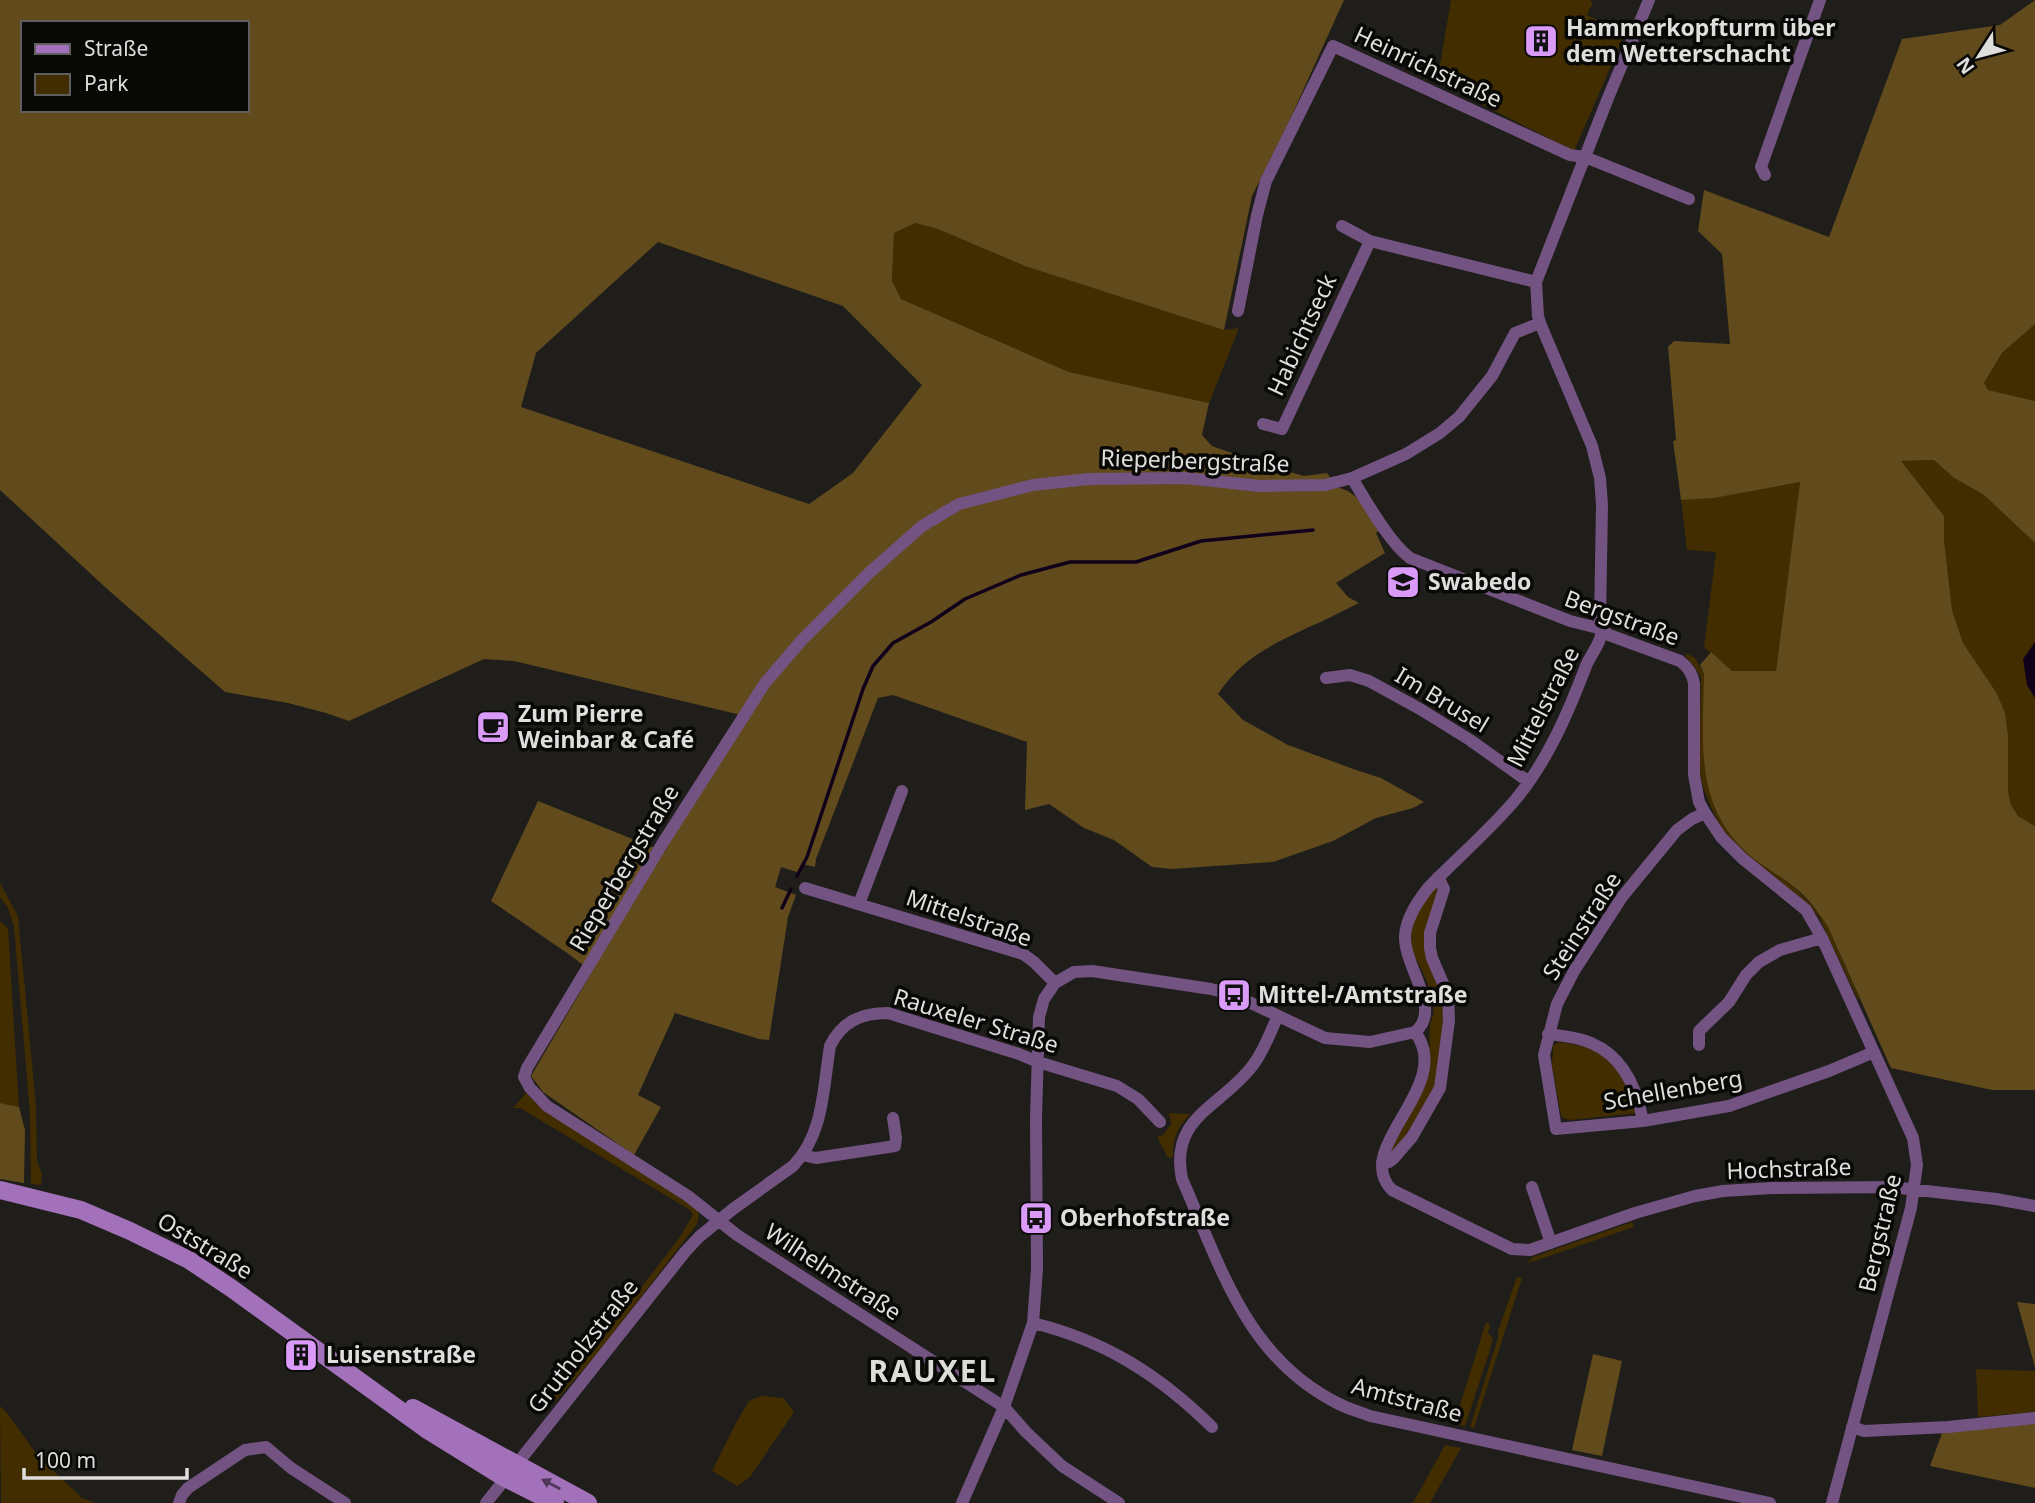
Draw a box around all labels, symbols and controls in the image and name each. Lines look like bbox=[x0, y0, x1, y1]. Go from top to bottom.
place label: Hammerkopfturm über dem Wetterschacht bbox=[1566, 11, 1835, 69]
street label: Heinrichstraße bbox=[1349, 18, 1508, 114]
legend bbox=[21, 21, 248, 112]
north arrow bbox=[1944, 21, 2014, 91]
building icon: Hammerkopfturm über dem Wetterschacht bbox=[1522, 22, 1560, 60]
text: Straße bbox=[84, 34, 148, 62]
text: N bbox=[1950, 52, 1980, 80]
text: Park bbox=[84, 69, 129, 97]
street label: Habichtseck bbox=[1259, 268, 1344, 401]
street label: Rieperbergstraße bbox=[1100, 441, 1290, 479]
school or university icon: Swabedo bbox=[1384, 563, 1422, 601]
place label: Swabedo bbox=[1428, 565, 1531, 597]
street label: Bergstraße bbox=[1560, 581, 1684, 653]
street label: Mittelstraße bbox=[1498, 641, 1586, 772]
street label: Im Brusel bbox=[1390, 659, 1495, 740]
place label: Zum Pierre Weinbar & Café bbox=[518, 697, 694, 755]
cafe icon: Zum Pierre Weinbar & Café bbox=[474, 708, 512, 746]
street label: Rieperbergstraße bbox=[561, 778, 686, 957]
street label: Steinstraße bbox=[1534, 865, 1628, 986]
street label: Mittelstraße bbox=[902, 881, 1036, 954]
bus stop icon: Mittel-/Amtstraße bbox=[1215, 976, 1253, 1014]
place label: Mittel-/Amtstraße bbox=[1258, 978, 1467, 1010]
street label: Rauxeler Straße bbox=[890, 980, 1063, 1060]
street label: Schellenberg bbox=[1601, 1061, 1745, 1117]
street label: Hochstraße bbox=[1726, 1150, 1852, 1186]
street label: Bergstraße bbox=[1850, 1171, 1908, 1295]
bus stop icon: Oberhofstraße bbox=[1017, 1199, 1055, 1237]
place label: Oberhofstraße bbox=[1060, 1201, 1230, 1233]
street label: Oststraße bbox=[152, 1204, 259, 1286]
street label: Wilhelmstraße bbox=[759, 1215, 908, 1327]
street label: Grutholzstraße bbox=[520, 1272, 645, 1419]
building icon: Luisenstraße bbox=[282, 1336, 320, 1374]
place label: Luisenstraße bbox=[326, 1338, 476, 1370]
district label: RAUXEL bbox=[869, 1350, 997, 1391]
street label: Amtstraße bbox=[1348, 1369, 1466, 1429]
scale bar bbox=[24, 1436, 187, 1480]
text: 100 m bbox=[35, 1446, 96, 1474]
one-way arrow bbox=[541, 1478, 561, 1490]

